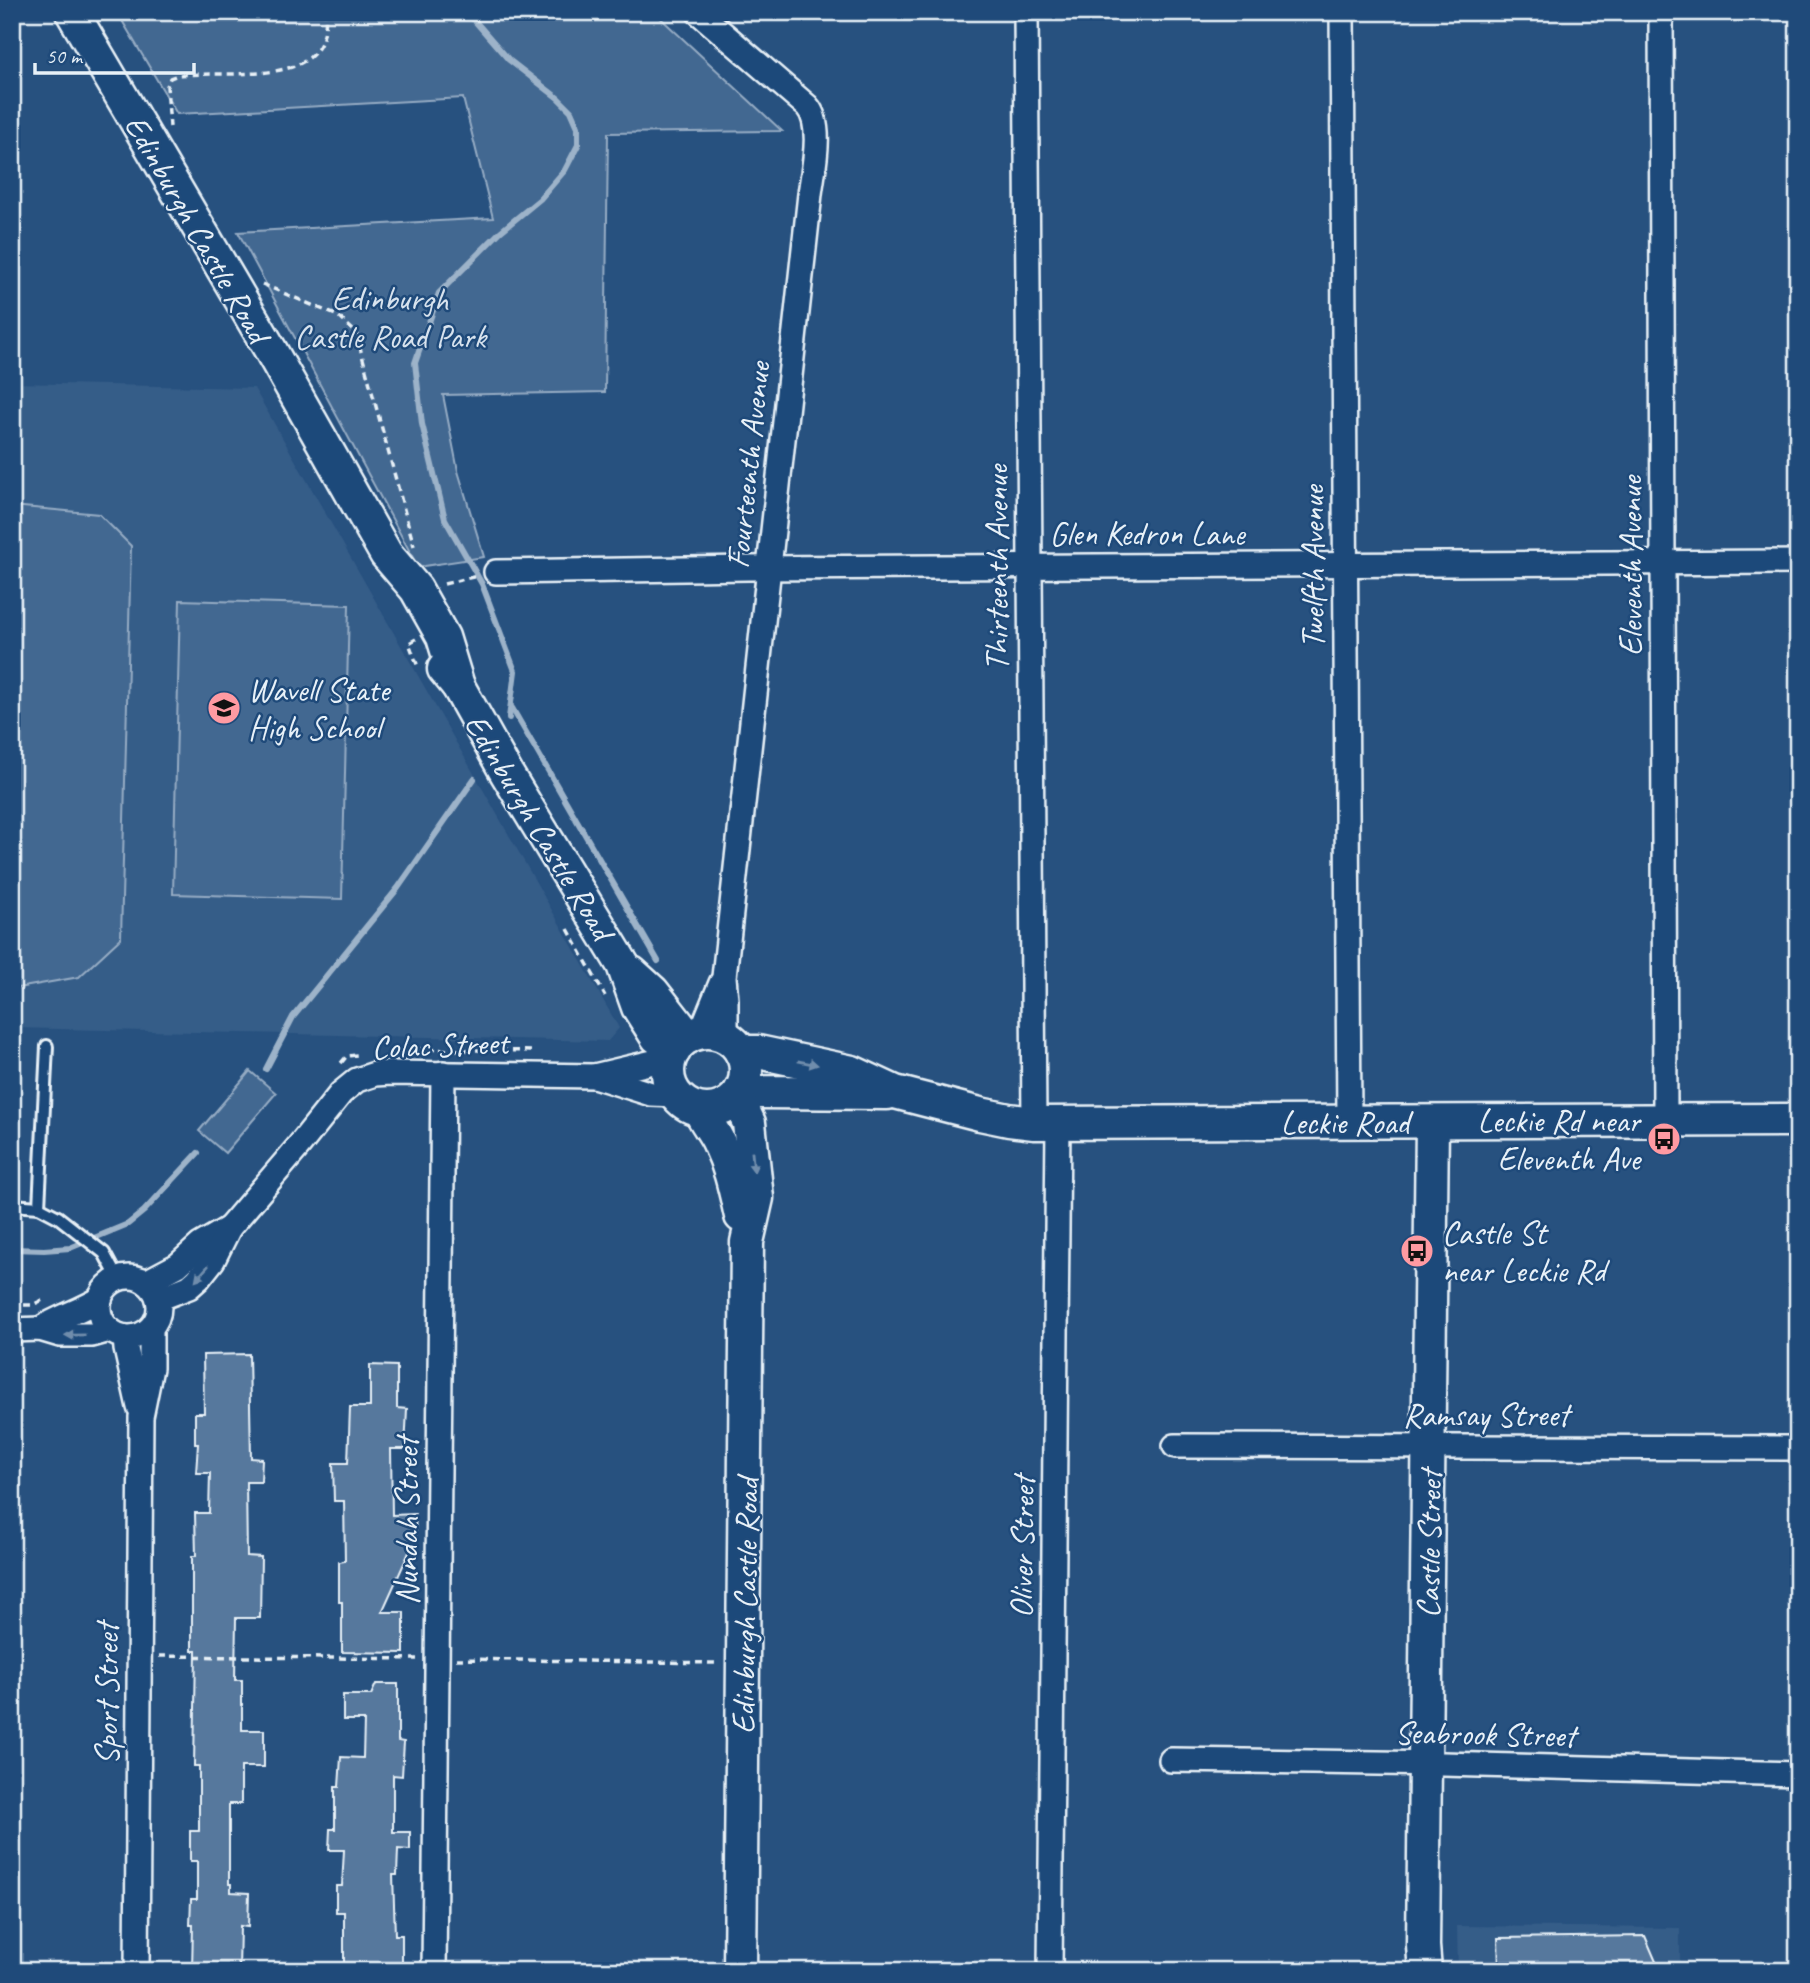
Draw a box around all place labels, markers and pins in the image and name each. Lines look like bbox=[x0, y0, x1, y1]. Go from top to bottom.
place label: Wavell State High School bbox=[248, 669, 391, 749]
school or university icon: Wavell State High School bbox=[205, 689, 243, 727]
place label: Leckie Rd near Eleventh Ave bbox=[1478, 1100, 1642, 1180]
bus stop icon: Leckie Rd near Eleventh Ave bbox=[1645, 1120, 1683, 1158]
place label: Castle St near Leckie Rd bbox=[1442, 1212, 1610, 1292]
bus stop icon: Castle St near Leckie Rd bbox=[1398, 1232, 1436, 1270]

